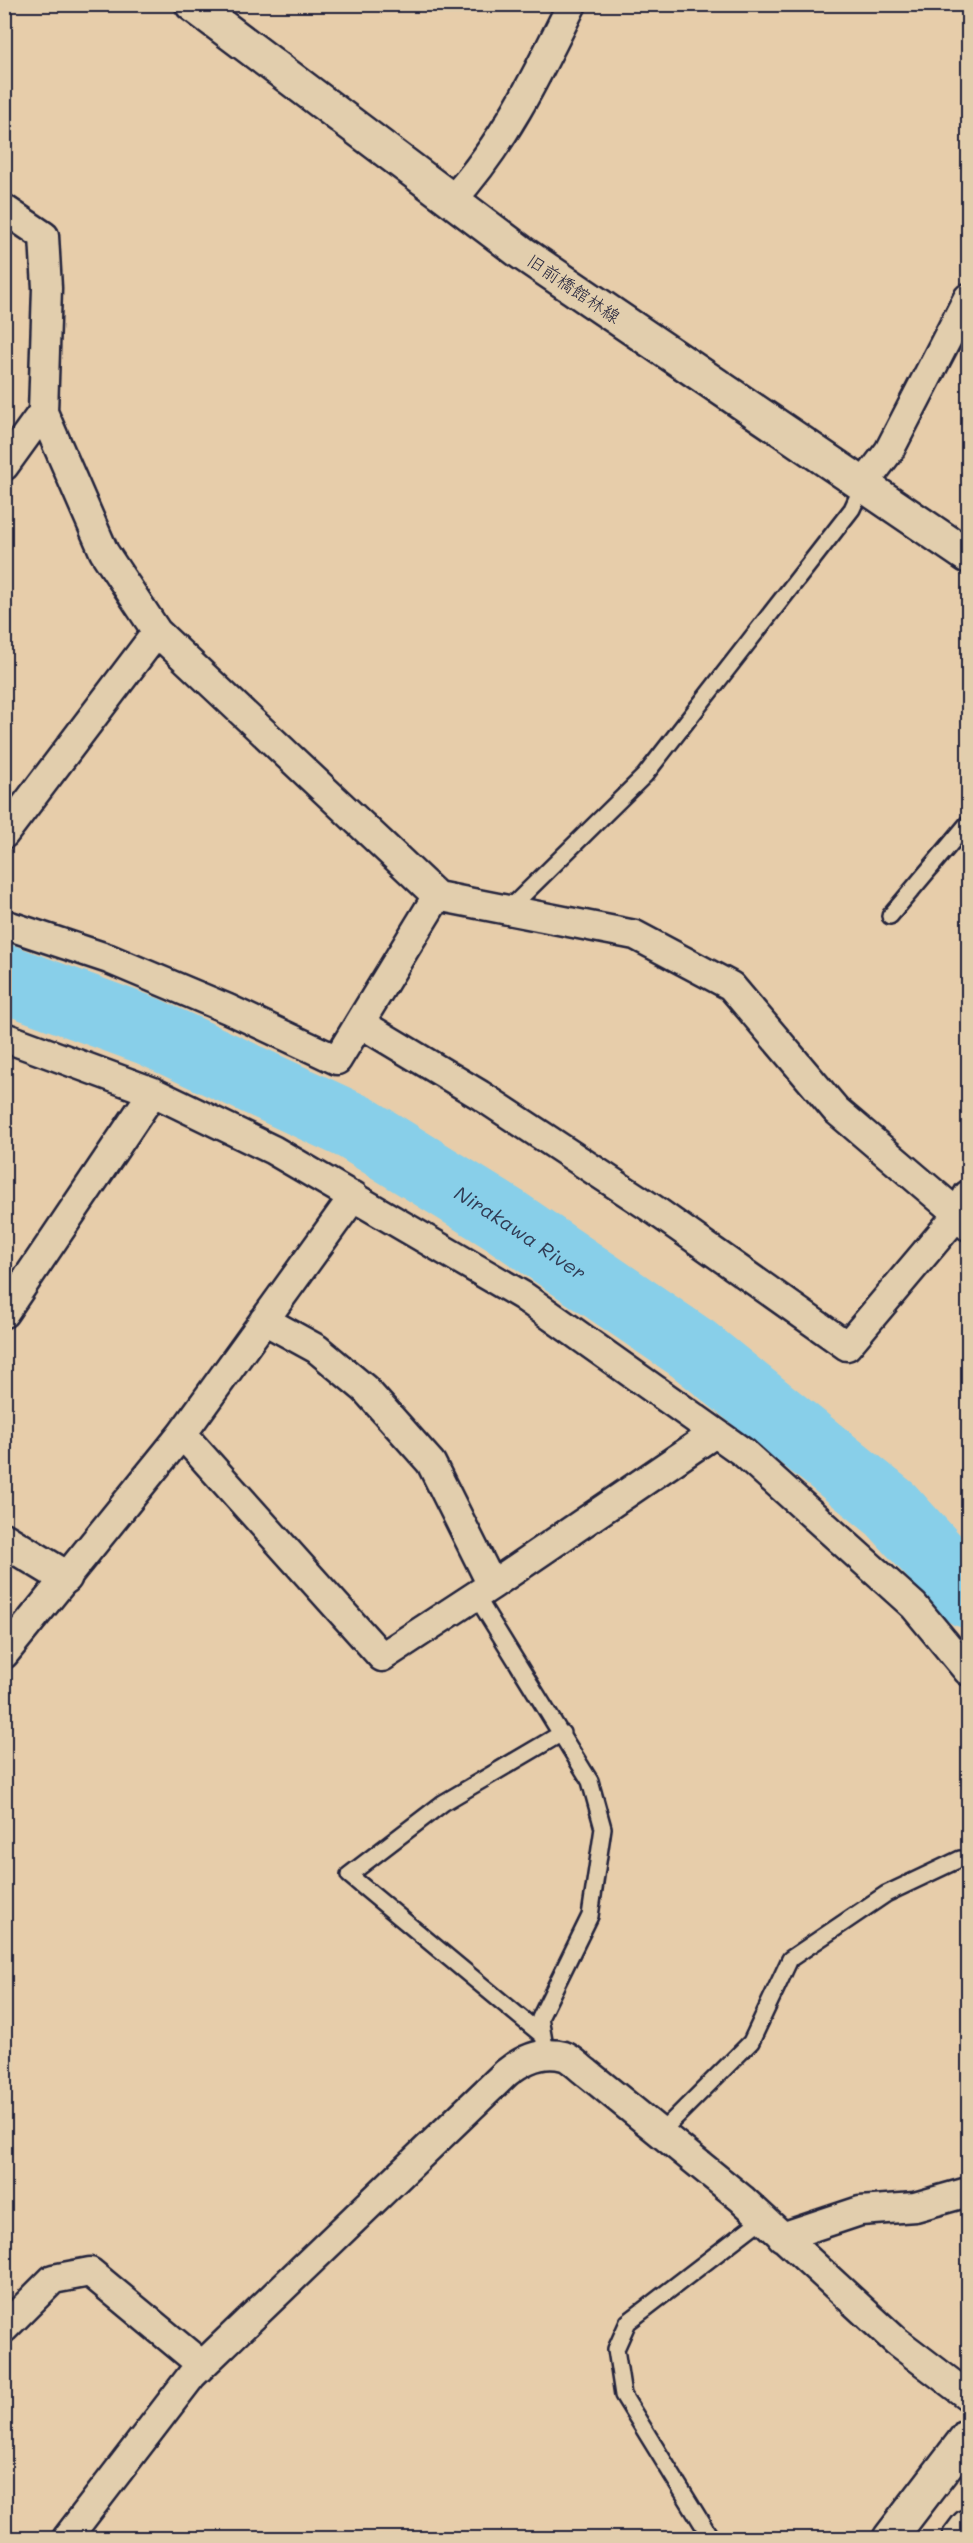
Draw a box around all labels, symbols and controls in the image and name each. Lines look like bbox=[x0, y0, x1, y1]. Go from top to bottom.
street label: 旧前橋館林線 bbox=[523, 248, 625, 328]
water label: Nirakawa River bbox=[450, 1179, 592, 1285]

